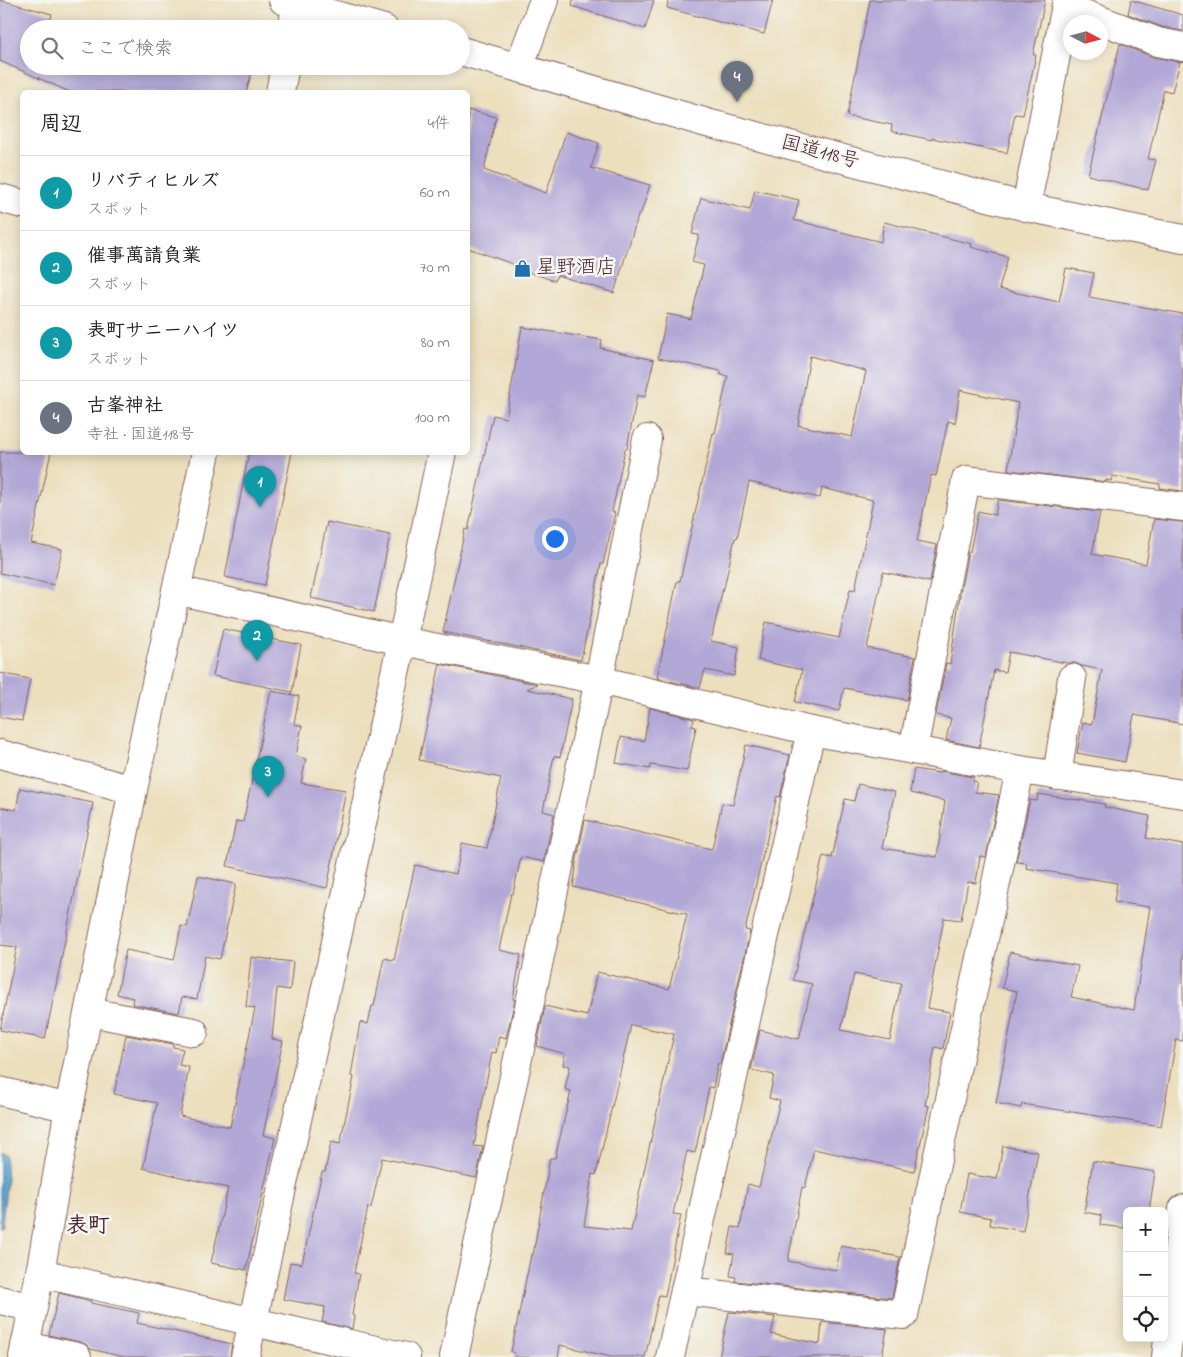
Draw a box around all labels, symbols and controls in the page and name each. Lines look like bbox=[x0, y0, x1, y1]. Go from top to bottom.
north arrow bbox=[1063, 15, 1108, 60]
search box bbox=[20, 20, 470, 75]
icon: search bbox=[38, 34, 66, 62]
text: ここで検索 bbox=[78, 36, 173, 63]
pin: 4 bbox=[721, 61, 753, 102]
text: 周辺 bbox=[40, 110, 82, 140]
text: 4件 bbox=[427, 112, 450, 136]
street label: 国道118号 bbox=[777, 129, 863, 177]
text: リバティヒルズ bbox=[87, 168, 219, 195]
text: 1 bbox=[53, 181, 59, 205]
text: 60 m bbox=[420, 181, 450, 205]
text: スポット bbox=[87, 198, 151, 222]
text: 催事萬請負業 bbox=[87, 243, 201, 270]
place label: 星野酒店 bbox=[536, 254, 616, 283]
text: 2 bbox=[52, 256, 60, 280]
text: 70 m bbox=[420, 256, 450, 280]
shop icon: 星野酒店 bbox=[512, 258, 532, 278]
text: スポット bbox=[87, 273, 151, 297]
text: 表町サニーハイツ bbox=[87, 318, 239, 345]
text: 3 bbox=[53, 331, 59, 355]
text: 80 m bbox=[421, 331, 450, 355]
text: スポット bbox=[87, 348, 151, 372]
text: 古峯神社 bbox=[87, 393, 163, 420]
text: 4 bbox=[53, 406, 59, 430]
text: 100 m bbox=[415, 406, 450, 430]
text: 寺社 · 国道118号 bbox=[87, 423, 195, 447]
pin: 1 bbox=[244, 466, 276, 507]
your location bbox=[542, 526, 568, 552]
pin: 2 bbox=[241, 620, 273, 661]
pin: 3 bbox=[252, 756, 284, 797]
map controls bbox=[1123, 1207, 1168, 1342]
button: + bbox=[1123, 1207, 1168, 1252]
district label: 表町 bbox=[66, 1211, 110, 1243]
button: − bbox=[1123, 1252, 1168, 1297]
button: locate bbox=[1123, 1297, 1168, 1342]

